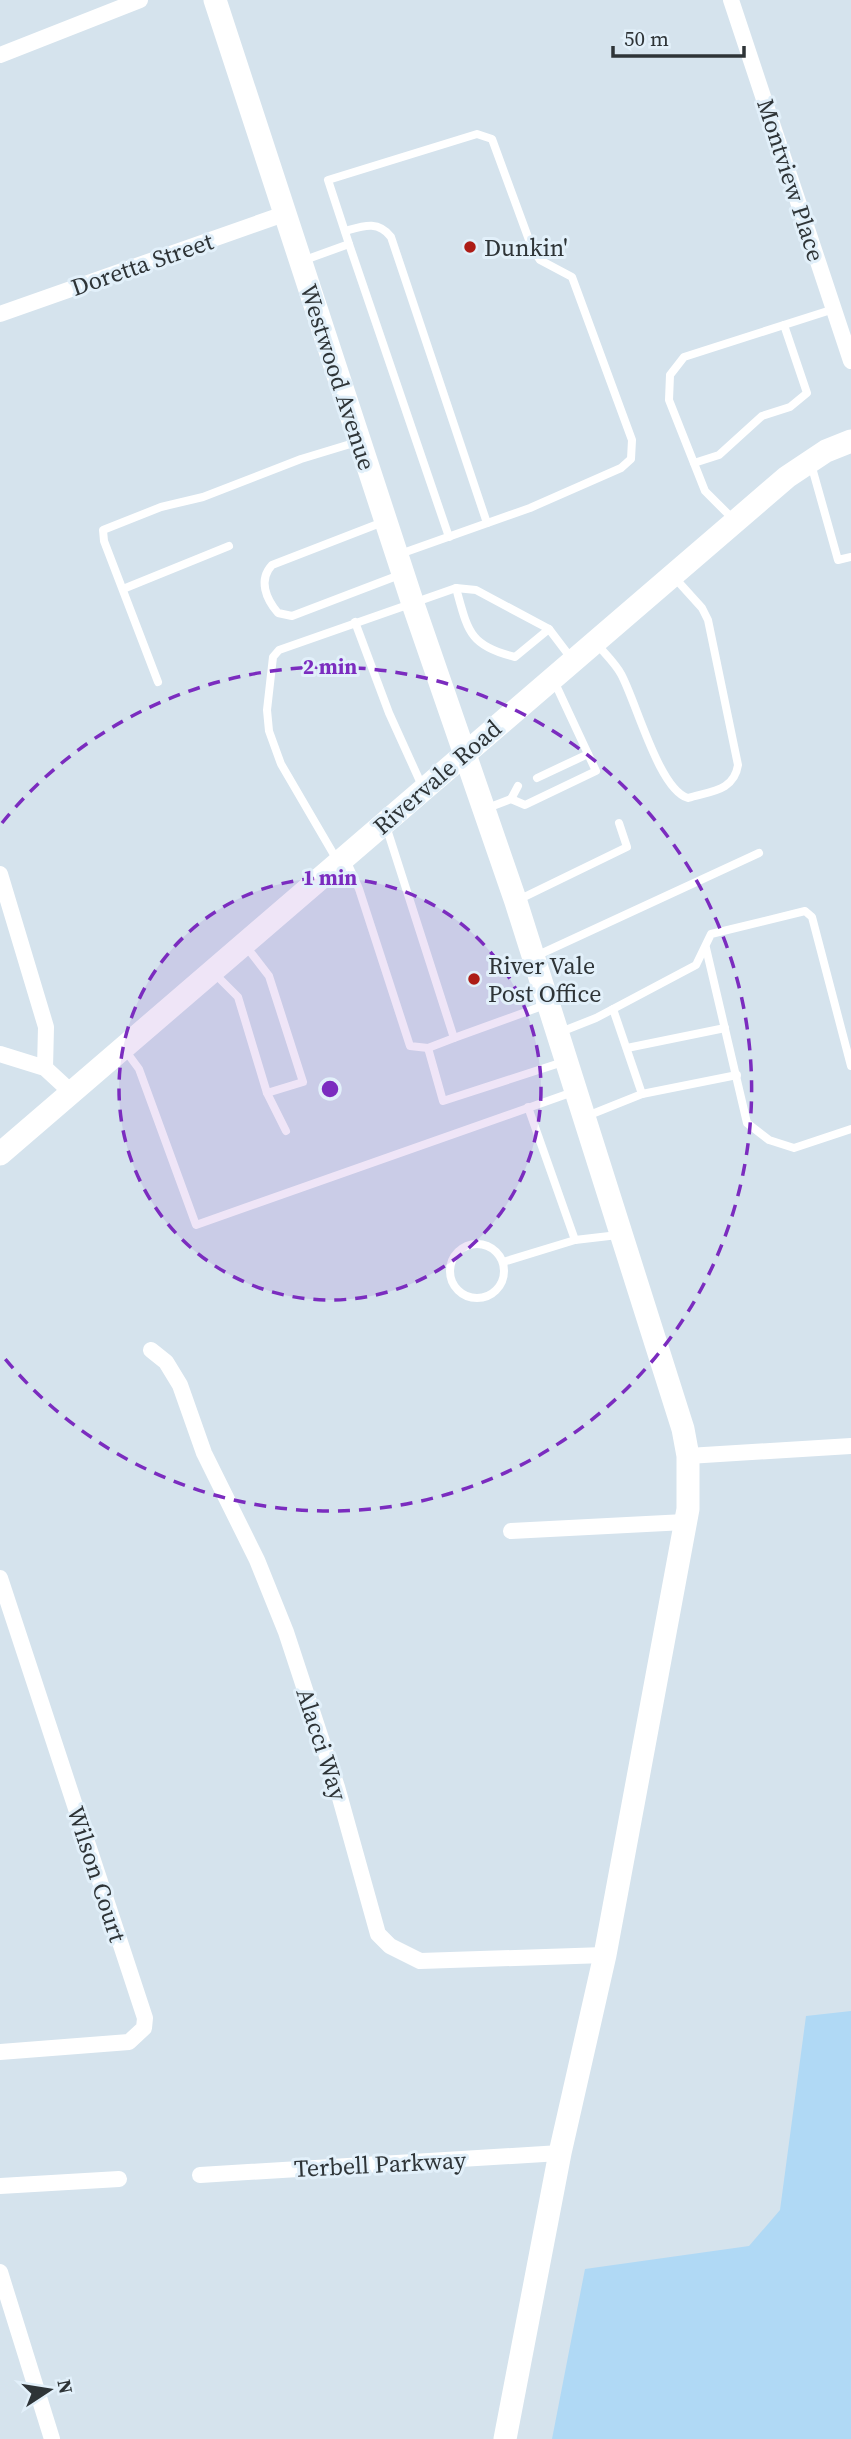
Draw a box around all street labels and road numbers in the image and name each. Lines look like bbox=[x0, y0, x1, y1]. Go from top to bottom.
street label: Montview Place bbox=[749, 94, 833, 266]
street label: Doretta Street bbox=[67, 224, 218, 304]
street label: Westwood Avenue bbox=[292, 280, 384, 474]
street label: Rivervale Road bbox=[366, 712, 508, 842]
street label: Alacci Way bbox=[288, 1684, 356, 1805]
street label: Wilson Court bbox=[60, 1802, 135, 1946]
street label: Terbell Parkway bbox=[293, 2143, 468, 2185]

